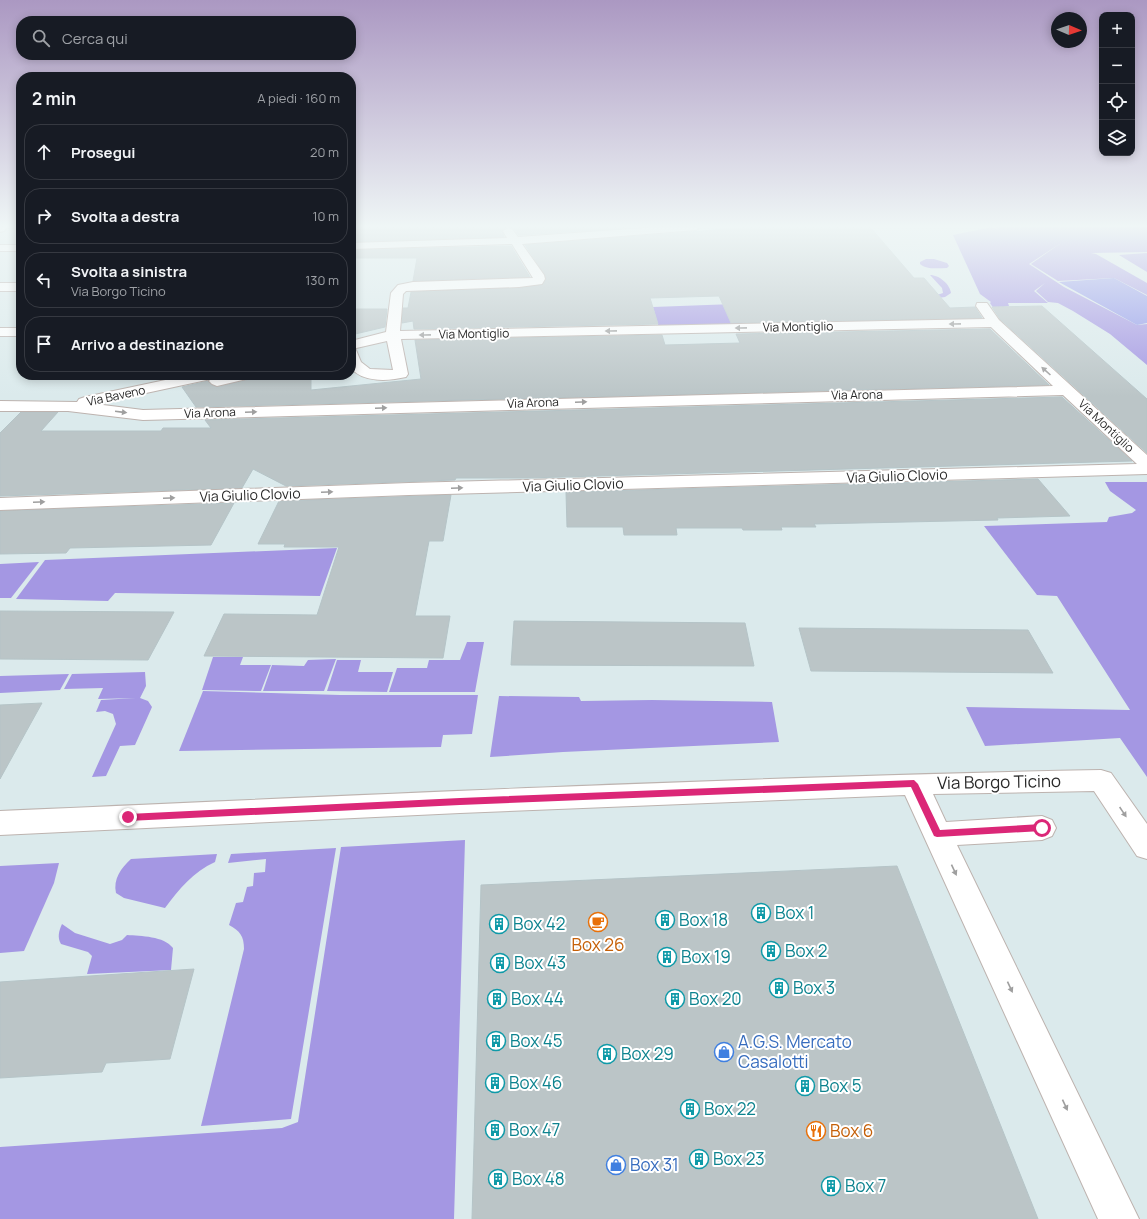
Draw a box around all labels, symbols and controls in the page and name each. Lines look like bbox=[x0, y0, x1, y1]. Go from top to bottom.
north arrow bbox=[1051, 12, 1087, 48]
map controls bbox=[1099, 12, 1135, 156]
button: + bbox=[1099, 12, 1135, 48]
search box bbox=[16, 16, 356, 60]
icon: search bbox=[30, 27, 52, 49]
text: Cerca qui bbox=[62, 28, 128, 49]
button: − bbox=[1099, 48, 1135, 84]
button: locate bbox=[1099, 84, 1135, 120]
text: 2 min bbox=[32, 87, 76, 110]
text: A piedi · 160 m bbox=[257, 89, 340, 107]
button: layers bbox=[1099, 120, 1135, 156]
icon: ahead bbox=[33, 141, 55, 163]
text: Prosegui bbox=[71, 142, 135, 163]
text: 20 m bbox=[310, 143, 339, 161]
icon: right bbox=[33, 205, 55, 227]
text: Svolta a destra bbox=[71, 206, 179, 227]
text: 10 m bbox=[312, 207, 339, 225]
text: Svolta a sinistra bbox=[71, 261, 187, 282]
icon: left bbox=[33, 269, 55, 291]
text: 130 m bbox=[305, 271, 339, 289]
text: Via Borgo Ticino bbox=[71, 282, 166, 300]
street label: Via Montiglio bbox=[763, 317, 833, 336]
one-way arrow bbox=[948, 321, 961, 327]
street label: Via Montiglio bbox=[439, 324, 509, 343]
one-way arrow bbox=[734, 325, 747, 331]
one-way arrow bbox=[604, 328, 617, 334]
one-way arrow bbox=[419, 331, 431, 338]
icon: arrive bbox=[33, 333, 55, 355]
text: Arrivo a destinazione bbox=[71, 334, 224, 355]
one-way arrow bbox=[1041, 366, 1051, 376]
street label: Via Baveno bbox=[85, 381, 147, 410]
street label: Via Arona bbox=[831, 386, 883, 403]
street label: Via Arona bbox=[507, 393, 559, 412]
street label: Via Montiglio bbox=[1075, 395, 1138, 456]
one-way arrow bbox=[575, 399, 588, 405]
street label: Via Arona bbox=[184, 403, 236, 422]
one-way arrow bbox=[375, 405, 388, 411]
one-way arrow bbox=[115, 409, 127, 415]
one-way arrow bbox=[245, 409, 258, 415]
street label: Via Giulio Clovio bbox=[846, 464, 948, 487]
street label: Via Giulio Clovio bbox=[522, 473, 624, 496]
street label: Via Giulio Clovio bbox=[199, 483, 301, 506]
one-way arrow bbox=[451, 485, 464, 491]
one-way arrow bbox=[321, 489, 334, 495]
one-way arrow bbox=[163, 494, 175, 501]
one-way arrow bbox=[33, 499, 45, 506]
street label: Via Borgo Ticino bbox=[937, 769, 1061, 794]
one-way arrow bbox=[1119, 807, 1127, 817]
route end bbox=[119, 808, 137, 826]
route start bbox=[1033, 819, 1051, 837]
one-way arrow bbox=[951, 864, 957, 875]
place label: Box 1 bbox=[775, 901, 814, 924]
building icon: Box 1 bbox=[750, 902, 772, 924]
place label: Box 18 bbox=[679, 908, 728, 931]
building icon: Box 18 bbox=[654, 909, 676, 931]
cafe icon: Box 26 bbox=[587, 911, 609, 933]
place label: Box 42 bbox=[513, 912, 565, 935]
building icon: Box 42 bbox=[488, 913, 510, 935]
place label: Box 26 bbox=[572, 933, 624, 956]
place label: Box 2 bbox=[785, 939, 827, 962]
building icon: Box 2 bbox=[760, 940, 782, 962]
place label: Box 19 bbox=[681, 945, 731, 968]
building icon: Box 19 bbox=[656, 946, 678, 968]
place label: Box 43 bbox=[514, 951, 566, 974]
building icon: Box 43 bbox=[489, 952, 511, 974]
place label: Box 3 bbox=[793, 976, 835, 999]
building icon: Box 3 bbox=[768, 977, 790, 999]
one-way arrow bbox=[1007, 982, 1013, 993]
place label: Box 44 bbox=[511, 987, 564, 1010]
place label: Box 20 bbox=[689, 987, 742, 1010]
building icon: Box 44 bbox=[486, 988, 508, 1010]
building icon: Box 20 bbox=[664, 988, 686, 1010]
place label: Box 45 bbox=[510, 1029, 563, 1052]
building icon: Box 45 bbox=[485, 1030, 507, 1052]
place label: A.G.S. Mercato Casalotti bbox=[738, 1030, 852, 1073]
shop icon: A.G.S. Mercato Casalotti bbox=[713, 1041, 735, 1063]
place label: Box 29 bbox=[621, 1042, 674, 1065]
building icon: Box 29 bbox=[596, 1043, 618, 1065]
place label: Box 46 bbox=[509, 1071, 562, 1094]
building icon: Box 46 bbox=[484, 1072, 506, 1094]
place label: Box 5 bbox=[819, 1074, 861, 1097]
building icon: Box 5 bbox=[794, 1075, 816, 1097]
place label: Box 22 bbox=[704, 1097, 756, 1120]
building icon: Box 22 bbox=[679, 1098, 701, 1120]
one-way arrow bbox=[1062, 1099, 1068, 1110]
place label: Box 47 bbox=[509, 1118, 560, 1141]
building icon: Box 47 bbox=[484, 1119, 506, 1141]
place label: Box 6 bbox=[830, 1119, 873, 1142]
restaurant icon: Box 6 bbox=[805, 1120, 827, 1142]
place label: Box 23 bbox=[713, 1147, 765, 1170]
building icon: Box 23 bbox=[688, 1148, 710, 1170]
place label: Box 31 bbox=[630, 1153, 679, 1176]
shop icon: Box 31 bbox=[605, 1154, 627, 1176]
place label: Box 48 bbox=[512, 1167, 565, 1190]
building icon: Box 48 bbox=[487, 1168, 509, 1190]
place label: Box 7 bbox=[845, 1174, 886, 1197]
building icon: Box 7 bbox=[820, 1175, 842, 1197]

